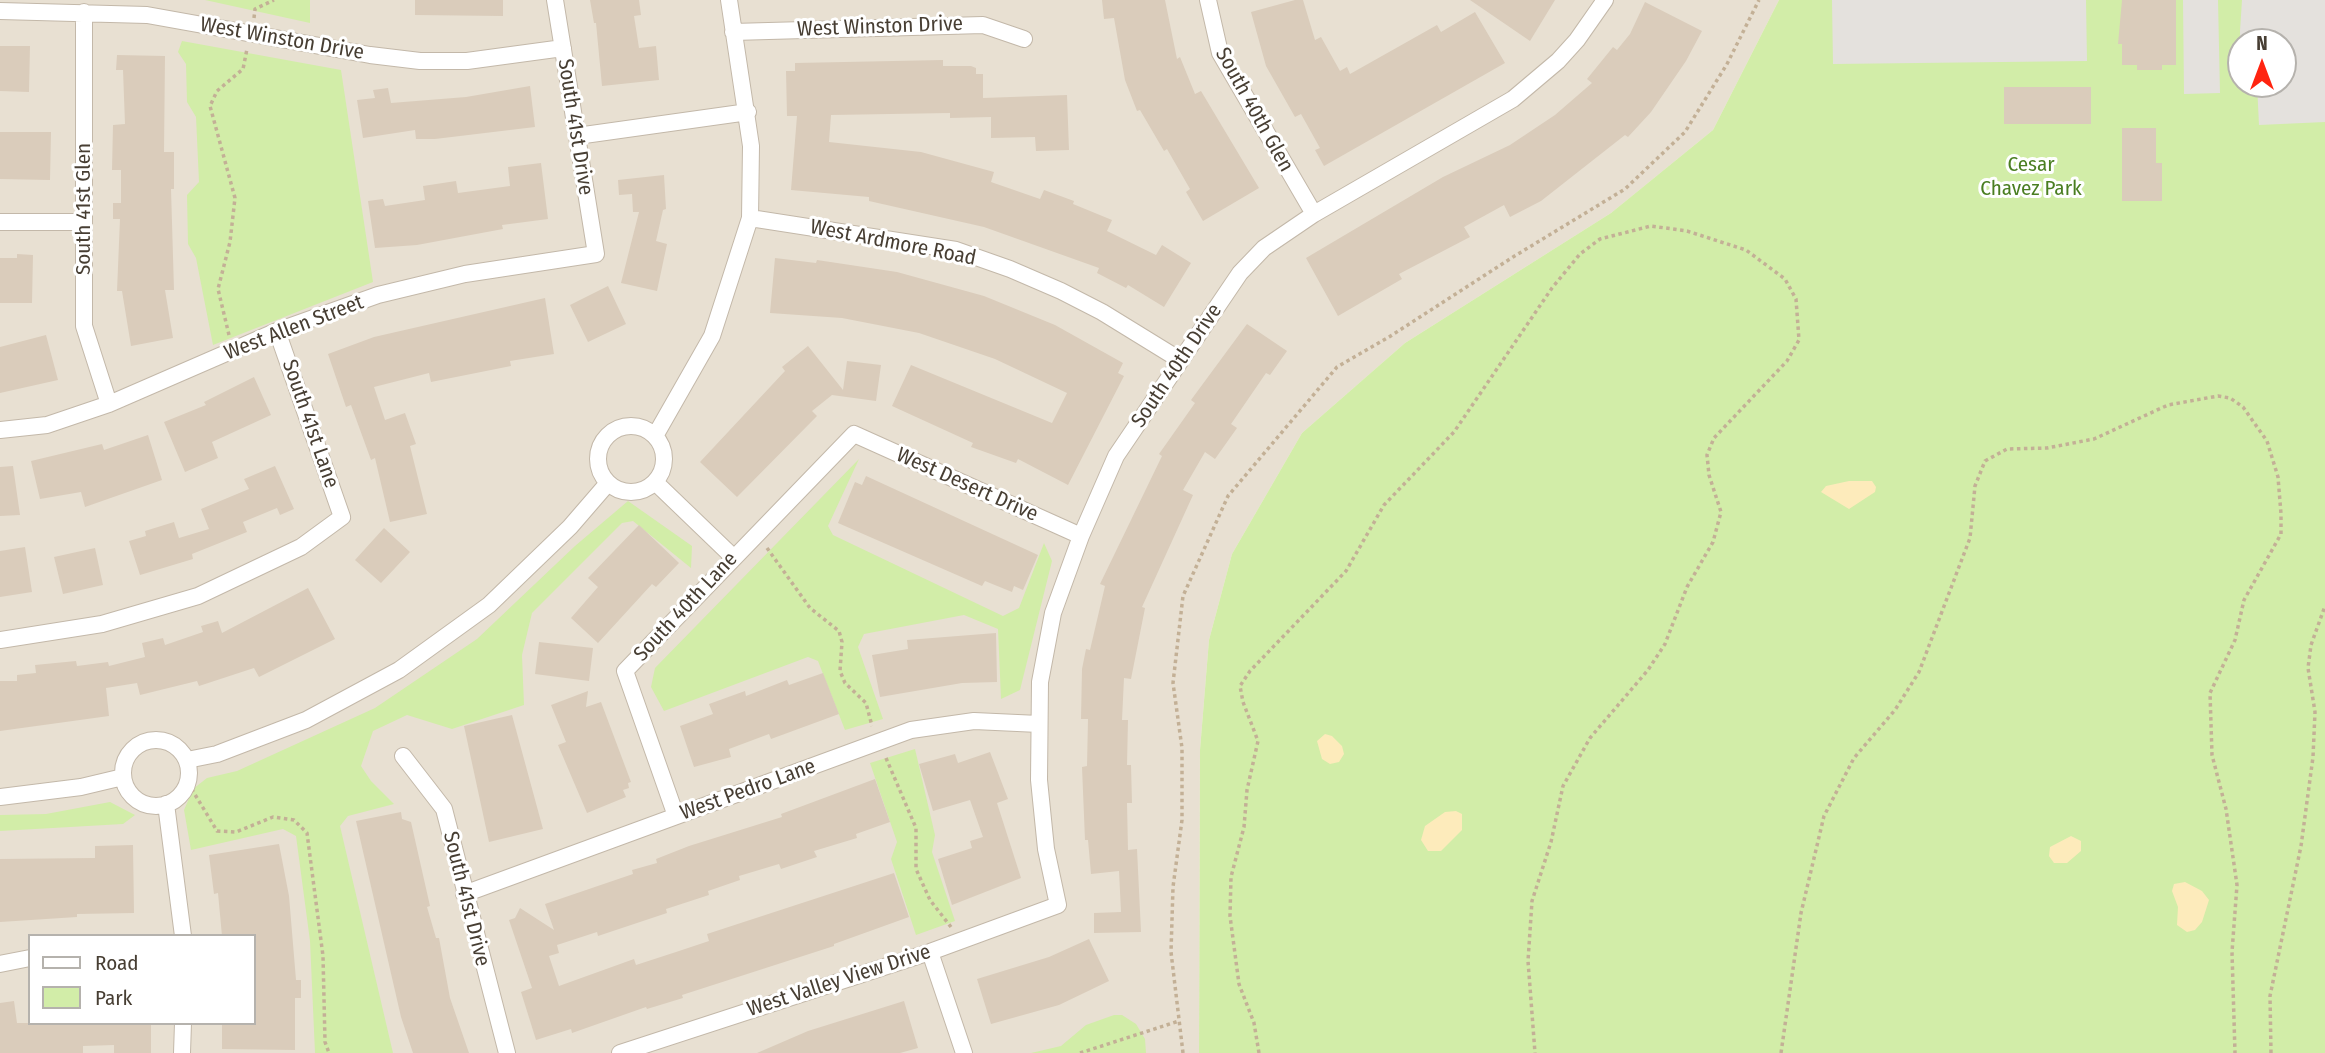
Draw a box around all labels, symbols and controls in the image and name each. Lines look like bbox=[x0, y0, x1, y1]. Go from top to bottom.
street label: West Winston Drive bbox=[198, 12, 366, 66]
street label: West Winston Drive bbox=[797, 12, 963, 42]
north arrow bbox=[2227, 28, 2297, 98]
text: N bbox=[2256, 32, 2268, 55]
street label: South 40th Glen bbox=[1209, 43, 1299, 177]
street label: South 41st Drive bbox=[552, 57, 598, 197]
street label: South 41st Glen bbox=[71, 143, 97, 275]
park label: Cesar Chavez Park bbox=[1980, 152, 2082, 202]
street label: West Ardmore Road bbox=[808, 215, 978, 271]
street label: West Allen Street bbox=[221, 290, 367, 366]
street label: South 40th Drive bbox=[1126, 299, 1228, 433]
street label: South 41st Lane bbox=[276, 356, 344, 492]
street label: West Desert Drive bbox=[892, 443, 1042, 527]
street label: South 40th Lane bbox=[629, 547, 743, 667]
street label: West Pedro Lane bbox=[677, 754, 819, 826]
street label: South 41st Drive bbox=[437, 829, 495, 969]
legend bbox=[28, 934, 256, 1025]
street label: West Valley View Drive bbox=[744, 939, 934, 1023]
text: Road bbox=[95, 950, 139, 976]
text: Park bbox=[95, 985, 132, 1011]

